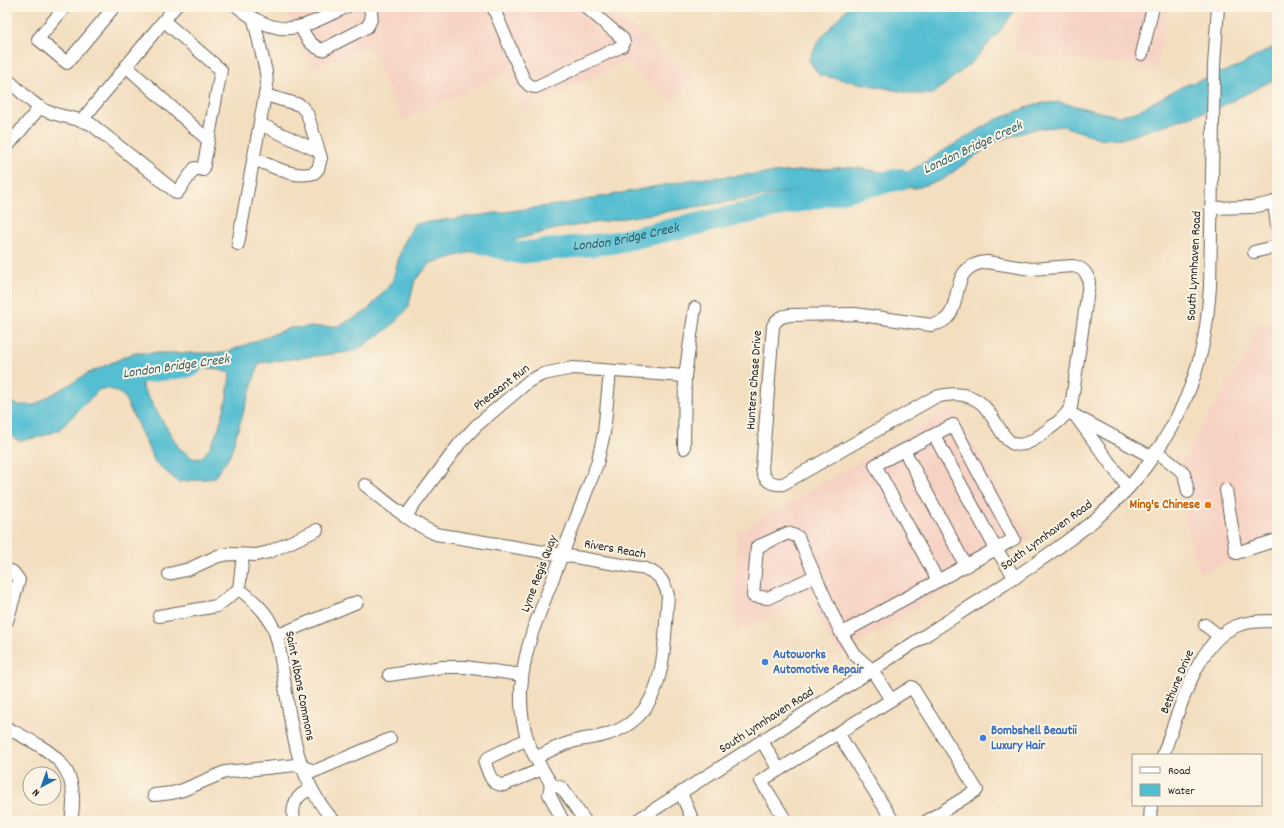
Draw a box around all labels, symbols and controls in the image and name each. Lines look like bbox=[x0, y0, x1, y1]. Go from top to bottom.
water label: London Bridge Creek bbox=[920, 116, 1027, 180]
street label: South Lynnhaven Road bbox=[1183, 211, 1207, 321]
water label: London Bridge Creek bbox=[572, 218, 682, 257]
street label: Hunters Chase Drive bbox=[742, 329, 768, 430]
water label: London Bridge Creek bbox=[121, 349, 232, 384]
street label: Pheasant Run bbox=[470, 360, 534, 416]
street label: South Lynnhaven Road bbox=[997, 496, 1097, 576]
place label: Ming's Chinese bbox=[1130, 496, 1200, 515]
marker: Ming's Chinese bbox=[1203, 500, 1213, 510]
street label: Lyme Regis Quay bbox=[517, 532, 564, 615]
street label: Rivers Reach bbox=[583, 535, 647, 565]
street label: Saint Albans Commons bbox=[279, 629, 319, 743]
place label: Autoworks Automotive Repair bbox=[773, 646, 865, 680]
street label: Bethune Drive bbox=[1156, 647, 1200, 717]
marker: Autoworks Automotive Repair bbox=[760, 657, 770, 667]
street label: South Lynnhaven Road bbox=[716, 683, 818, 759]
place label: Bombshell Beautii Luxury Hair bbox=[991, 722, 1078, 756]
marker: Bombshell Beautii Luxury Hair bbox=[978, 733, 988, 743]
legend bbox=[1132, 754, 1262, 806]
text: Road bbox=[1168, 763, 1190, 780]
north arrow bbox=[22, 766, 62, 806]
text: Water bbox=[1168, 783, 1195, 800]
text: N bbox=[29, 784, 44, 800]

